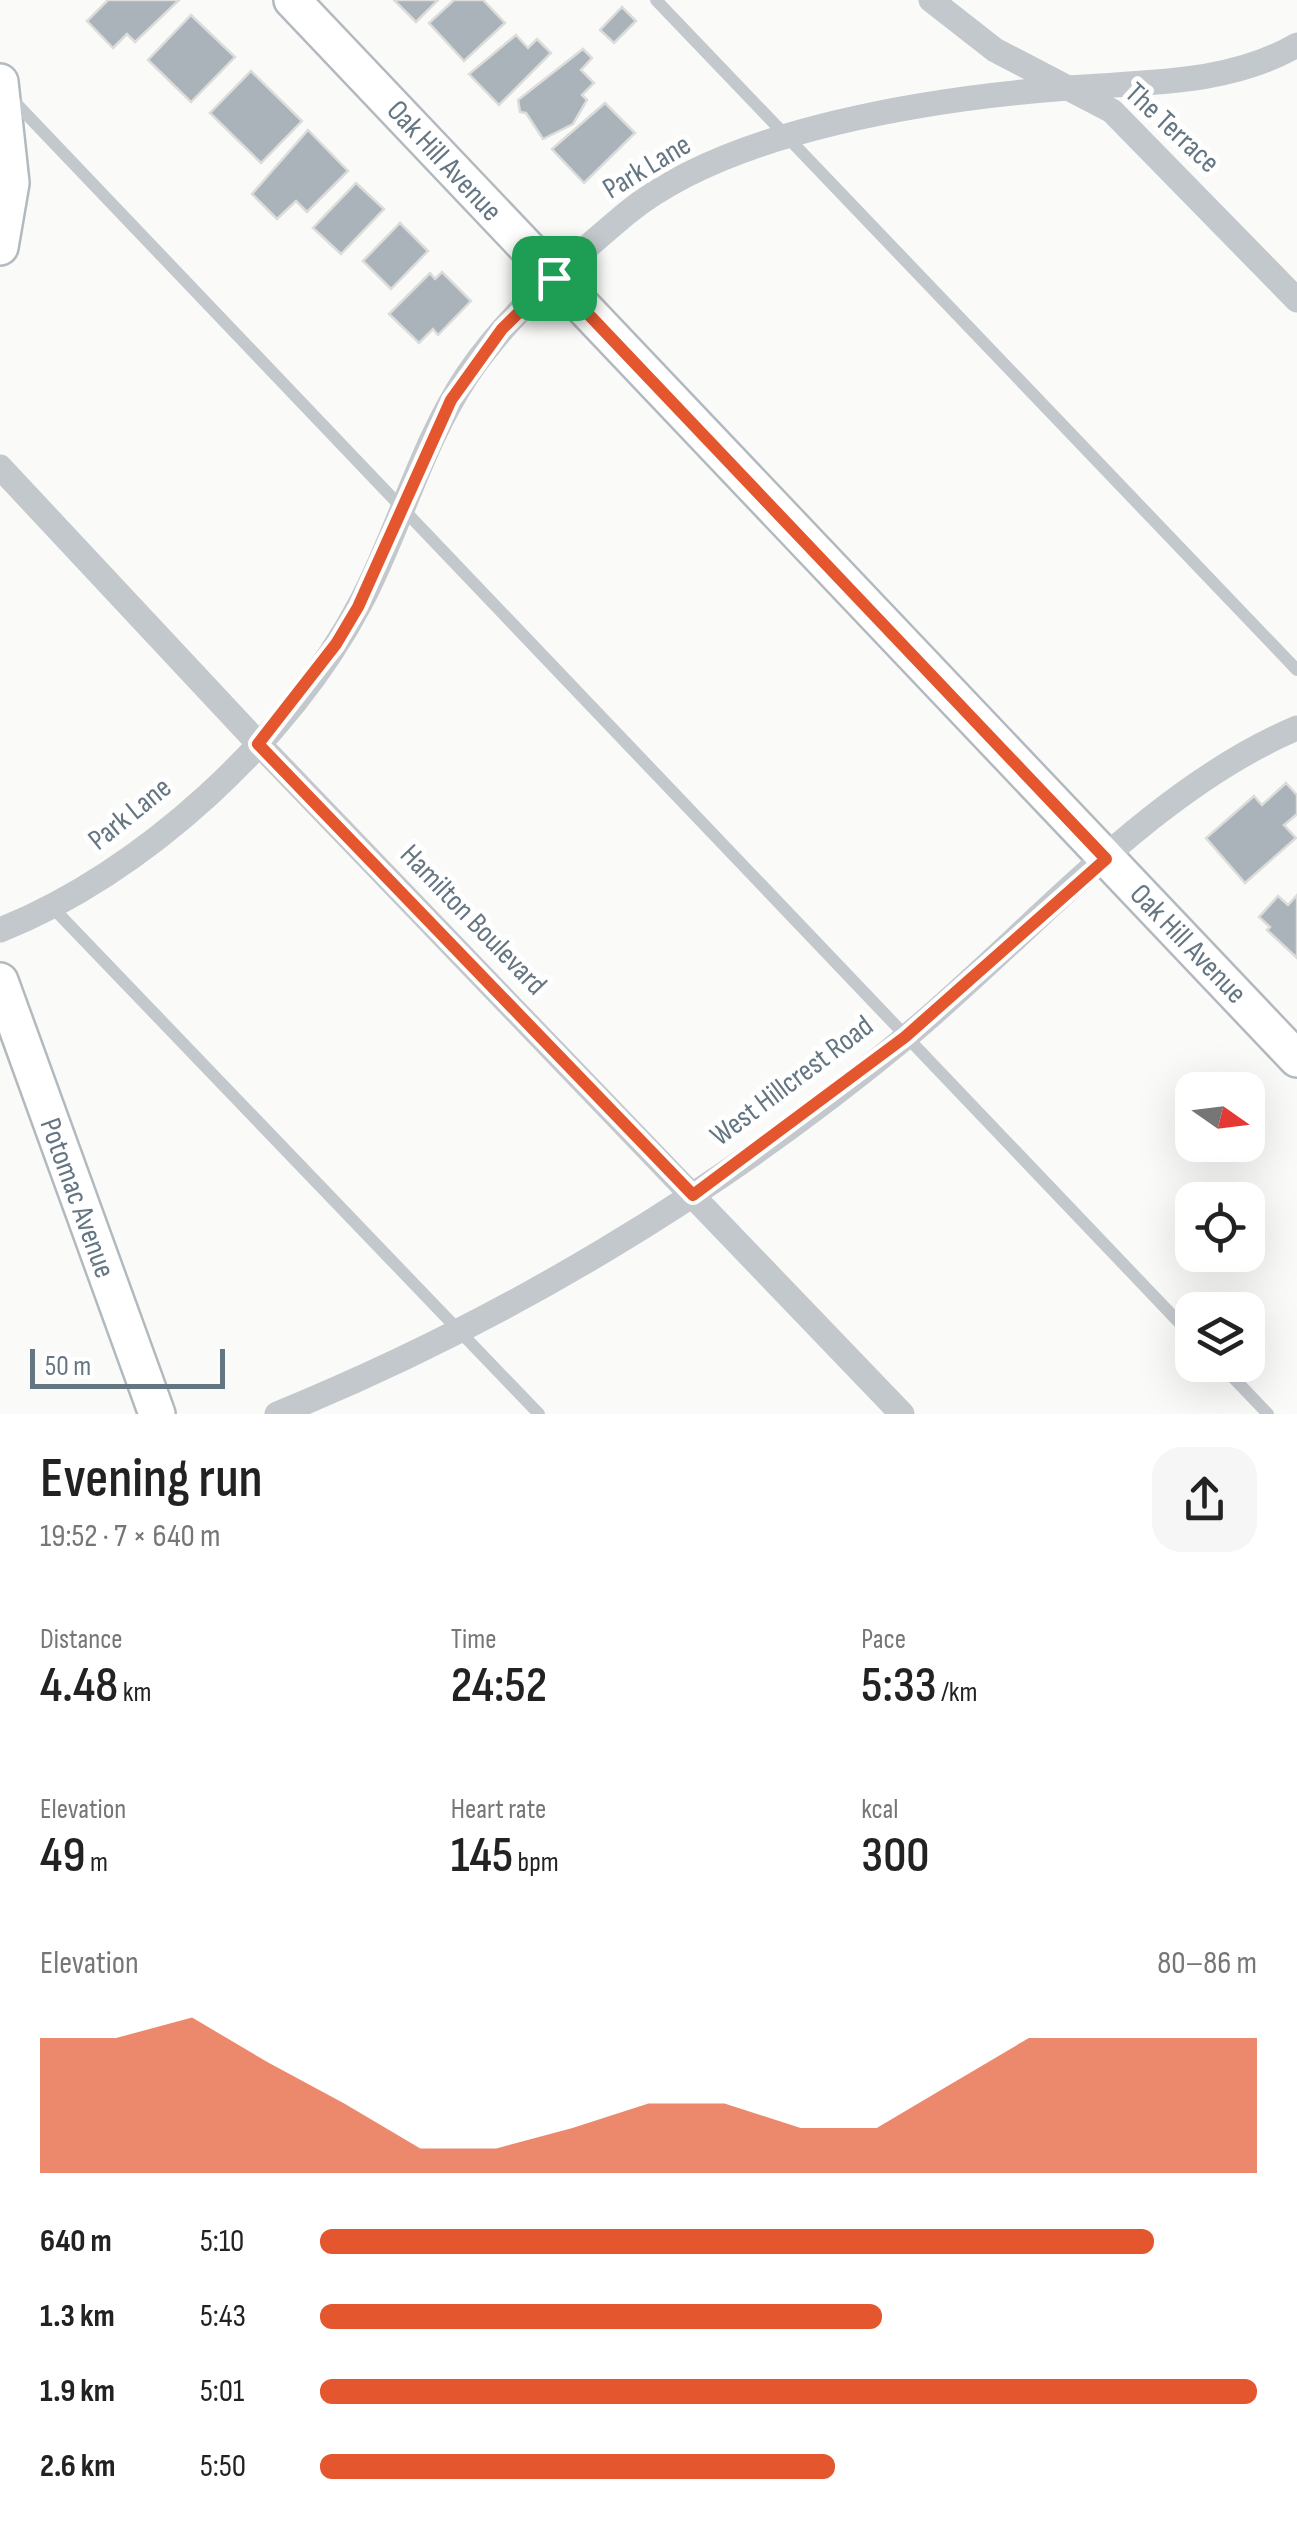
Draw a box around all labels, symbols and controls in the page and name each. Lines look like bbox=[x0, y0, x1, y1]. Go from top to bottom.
street label: The Terrace bbox=[1117, 75, 1227, 181]
street label: Oak Hill Avenue bbox=[379, 93, 509, 229]
street label: Park Lane bbox=[596, 127, 698, 207]
pin bbox=[512, 236, 597, 321]
icon: arrive bbox=[527, 251, 582, 306]
street label: Park Lane bbox=[81, 770, 179, 858]
street label: Hamilton Boulevard bbox=[392, 837, 554, 1003]
street label: Oak Hill Avenue bbox=[1122, 877, 1254, 1011]
street label: West Hillcrest Road bbox=[704, 1008, 880, 1154]
north arrow bbox=[1175, 1072, 1265, 1162]
map controls bbox=[1175, 1072, 1265, 1382]
street label: Potomac Avenue bbox=[31, 1113, 123, 1283]
button: locate bbox=[1175, 1182, 1265, 1272]
button: layers bbox=[1175, 1292, 1265, 1382]
scale bar bbox=[30, 1344, 225, 1388]
text: 50 m bbox=[45, 1350, 91, 1383]
text: Evening run bbox=[40, 1446, 263, 1513]
button: share bbox=[1152, 1447, 1257, 1552]
text: 19:52 · 7 × 640 m bbox=[40, 1517, 220, 1556]
text: Distance bbox=[40, 1623, 123, 1656]
text: Time bbox=[451, 1623, 496, 1656]
text: Pace bbox=[861, 1623, 906, 1656]
text: 4.48 bbox=[40, 1656, 118, 1716]
text: 24:52 bbox=[451, 1656, 547, 1716]
text: 5:33 bbox=[861, 1656, 937, 1716]
text: km bbox=[118, 1676, 151, 1709]
text: /km bbox=[937, 1676, 977, 1709]
text: Elevation bbox=[40, 1793, 126, 1826]
text: Heart rate bbox=[451, 1793, 546, 1826]
text: kcal bbox=[861, 1793, 898, 1826]
text: 49 bbox=[40, 1826, 85, 1886]
text: 145 bbox=[451, 1826, 513, 1886]
text: 300 bbox=[861, 1826, 929, 1886]
text: m bbox=[85, 1846, 108, 1879]
text: bpm bbox=[513, 1846, 559, 1879]
text: Elevation bbox=[40, 1944, 139, 1983]
text: 80–86 m bbox=[1157, 1944, 1257, 1983]
text: 640 m bbox=[40, 2222, 112, 2261]
text: 5:10 bbox=[200, 2222, 244, 2261]
text: 1.3 km bbox=[40, 2297, 115, 2336]
text: 5:43 bbox=[200, 2297, 246, 2336]
text: 1.9 km bbox=[40, 2372, 115, 2411]
text: 5:01 bbox=[200, 2372, 244, 2411]
text: 2.6 km bbox=[40, 2447, 115, 2486]
text: 5:50 bbox=[200, 2447, 246, 2486]

